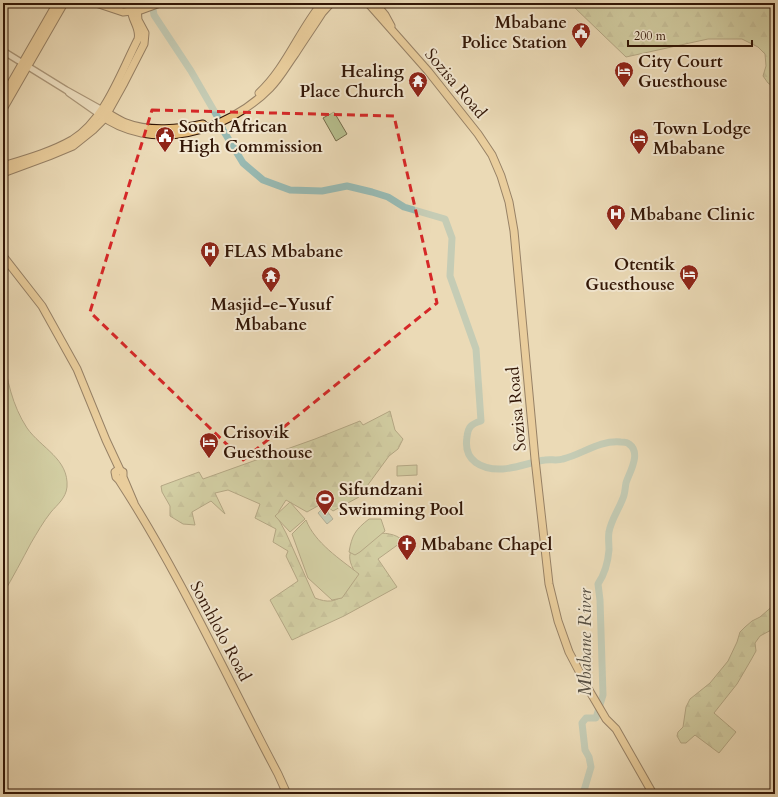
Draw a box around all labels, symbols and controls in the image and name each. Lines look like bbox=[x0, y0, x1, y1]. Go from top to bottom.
place label: Mbabane Police Station bbox=[461, 11, 567, 54]
public building icon: Mbabane Police Station bbox=[570, 21, 592, 49]
scale bar bbox=[628, 22, 752, 48]
text: 200 m bbox=[634, 28, 667, 44]
street label: Sozisa Road bbox=[419, 43, 492, 123]
place label: City Court Guesthouse bbox=[638, 50, 728, 93]
place label: Healing Place Church bbox=[300, 60, 405, 103]
hotel icon: City Court Guesthouse bbox=[613, 60, 635, 88]
temple icon: Healing Place Church bbox=[407, 70, 429, 98]
place label: South African High Commission bbox=[179, 115, 323, 158]
place label: Town Lodge Mbabane bbox=[653, 117, 751, 160]
public building icon: South African High Commission bbox=[154, 125, 176, 153]
hotel icon: Town Lodge Mbabane bbox=[628, 127, 650, 155]
hospital icon: Mbabane Clinic bbox=[605, 203, 627, 231]
place label: Mbabane Clinic bbox=[630, 203, 755, 226]
hospital icon: FLAS Mbabane bbox=[199, 240, 221, 268]
place label: FLAS Mbabane bbox=[224, 240, 343, 263]
place label: Otentik Guesthouse bbox=[585, 253, 675, 296]
hotel icon: Otentik Guesthouse bbox=[678, 263, 700, 291]
temple icon: Masjid-e-Yusuf Mbabane bbox=[260, 265, 282, 293]
place label: Masjid-e-Yusuf Mbabane bbox=[211, 293, 334, 336]
street label: Sozisa Road bbox=[501, 366, 532, 452]
place label: Crisovik Guesthouse bbox=[223, 421, 313, 464]
hotel icon: Crisovik Guesthouse bbox=[198, 431, 220, 459]
place label: Sifundzani Swimming Pool bbox=[339, 478, 464, 521]
sports icon: Sifundzani Swimming Pool bbox=[314, 488, 336, 516]
church icon: Mbabane Chapel bbox=[396, 533, 418, 561]
place label: Mbabane Chapel bbox=[421, 533, 553, 556]
street label: Somhlolo Road bbox=[184, 577, 257, 685]
water label: Mbabane River bbox=[573, 587, 598, 696]

